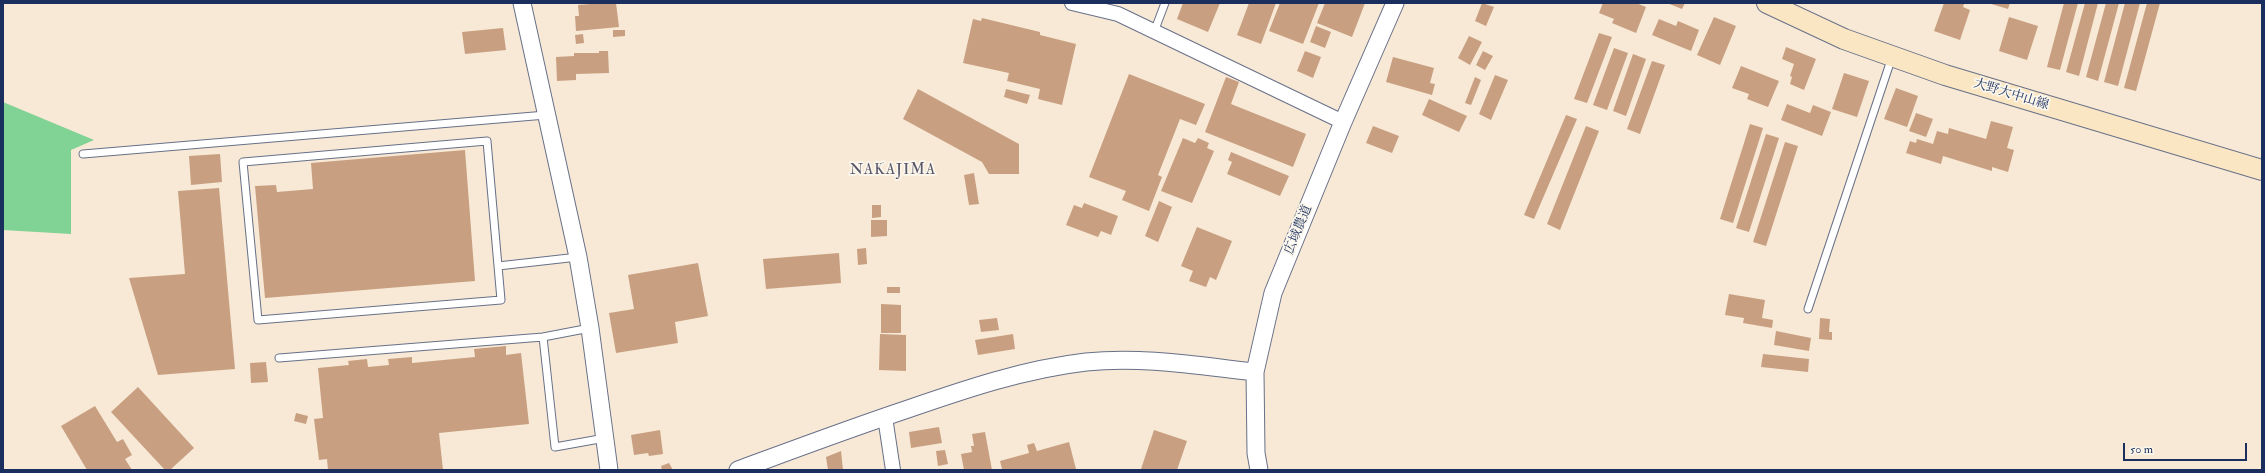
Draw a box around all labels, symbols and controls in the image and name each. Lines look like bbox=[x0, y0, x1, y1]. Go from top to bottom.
street label: 大野大中山線 bbox=[1971, 76, 2051, 114]
district label: NAKAJIMA bbox=[850, 162, 936, 180]
street label: 広域農道 bbox=[1282, 203, 1316, 257]
scale bar bbox=[2125, 435, 2249, 461]
text: 50 m bbox=[2130, 442, 2153, 457]

